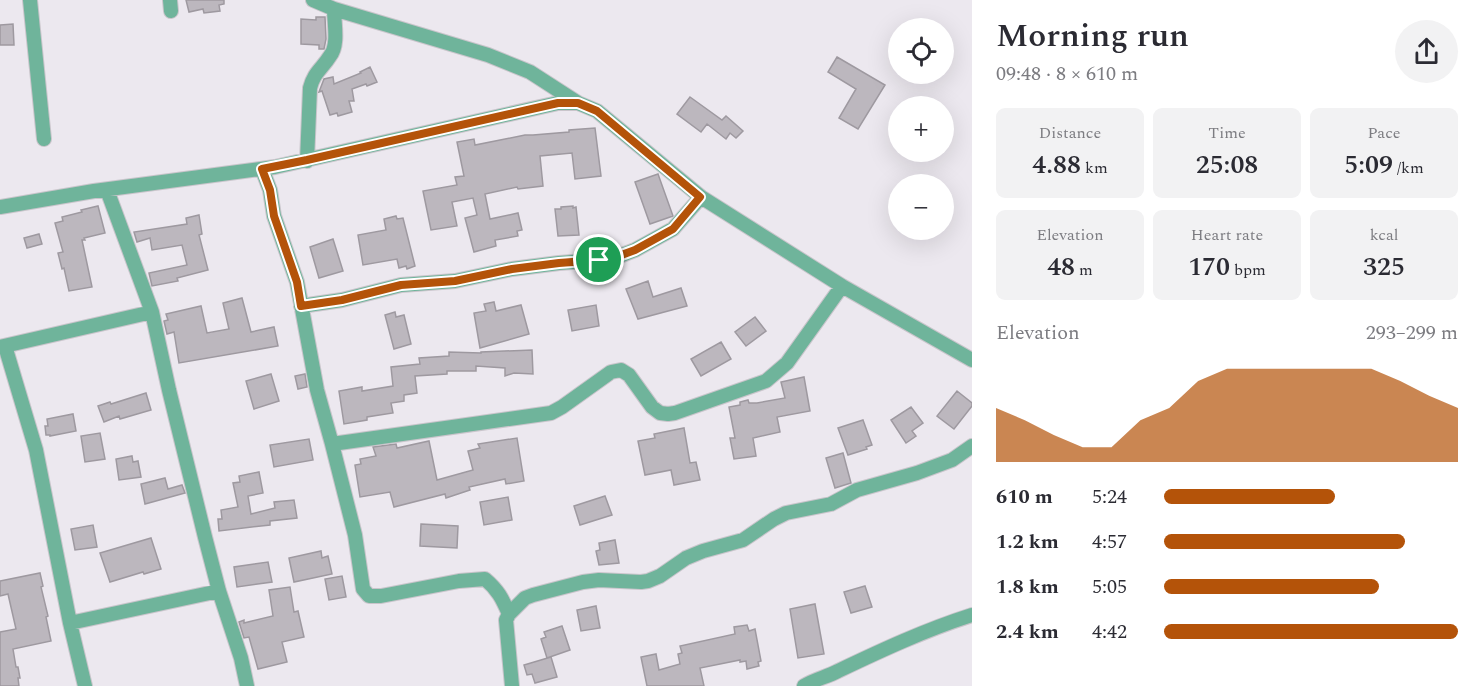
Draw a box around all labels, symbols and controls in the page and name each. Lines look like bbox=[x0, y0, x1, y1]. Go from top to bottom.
text: Morning run bbox=[996, 11, 1189, 61]
map controls bbox=[888, 18, 954, 240]
button: locate bbox=[888, 18, 954, 84]
button: share bbox=[1395, 20, 1458, 83]
text: 09:48 · 8 × 610 m bbox=[996, 59, 1138, 89]
button: + bbox=[888, 96, 954, 162]
text: Distance bbox=[1039, 121, 1101, 145]
text: Time bbox=[1208, 121, 1246, 145]
text: Pace bbox=[1367, 121, 1401, 145]
text: 4.88 bbox=[1032, 145, 1081, 185]
text: 25:08 bbox=[1196, 145, 1258, 185]
text: 5:09 bbox=[1344, 145, 1393, 185]
text: km bbox=[1081, 156, 1108, 180]
text: /km bbox=[1393, 156, 1424, 180]
button: − bbox=[888, 174, 954, 240]
text: Elevation bbox=[1036, 223, 1104, 247]
text: Heart rate bbox=[1191, 223, 1263, 247]
text: kcal bbox=[1370, 223, 1398, 247]
pin bbox=[573, 234, 624, 285]
icon: arrive bbox=[582, 243, 615, 276]
text: 48 bbox=[1047, 247, 1075, 287]
text: 170 bbox=[1188, 247, 1230, 287]
text: 325 bbox=[1363, 247, 1405, 287]
text: m bbox=[1075, 258, 1093, 282]
text: bpm bbox=[1230, 258, 1266, 282]
text: Elevation bbox=[996, 318, 1080, 348]
text: 293–299 m bbox=[1366, 318, 1458, 348]
text: 610 m bbox=[996, 482, 1053, 512]
text: 5:24 bbox=[1092, 482, 1127, 512]
text: 1.2 km bbox=[996, 527, 1059, 557]
text: 4:57 bbox=[1092, 527, 1127, 557]
text: 1.8 km bbox=[996, 572, 1059, 602]
text: 5:05 bbox=[1092, 572, 1127, 602]
text: 2.4 km bbox=[996, 617, 1059, 647]
text: 4:42 bbox=[1092, 617, 1127, 647]

